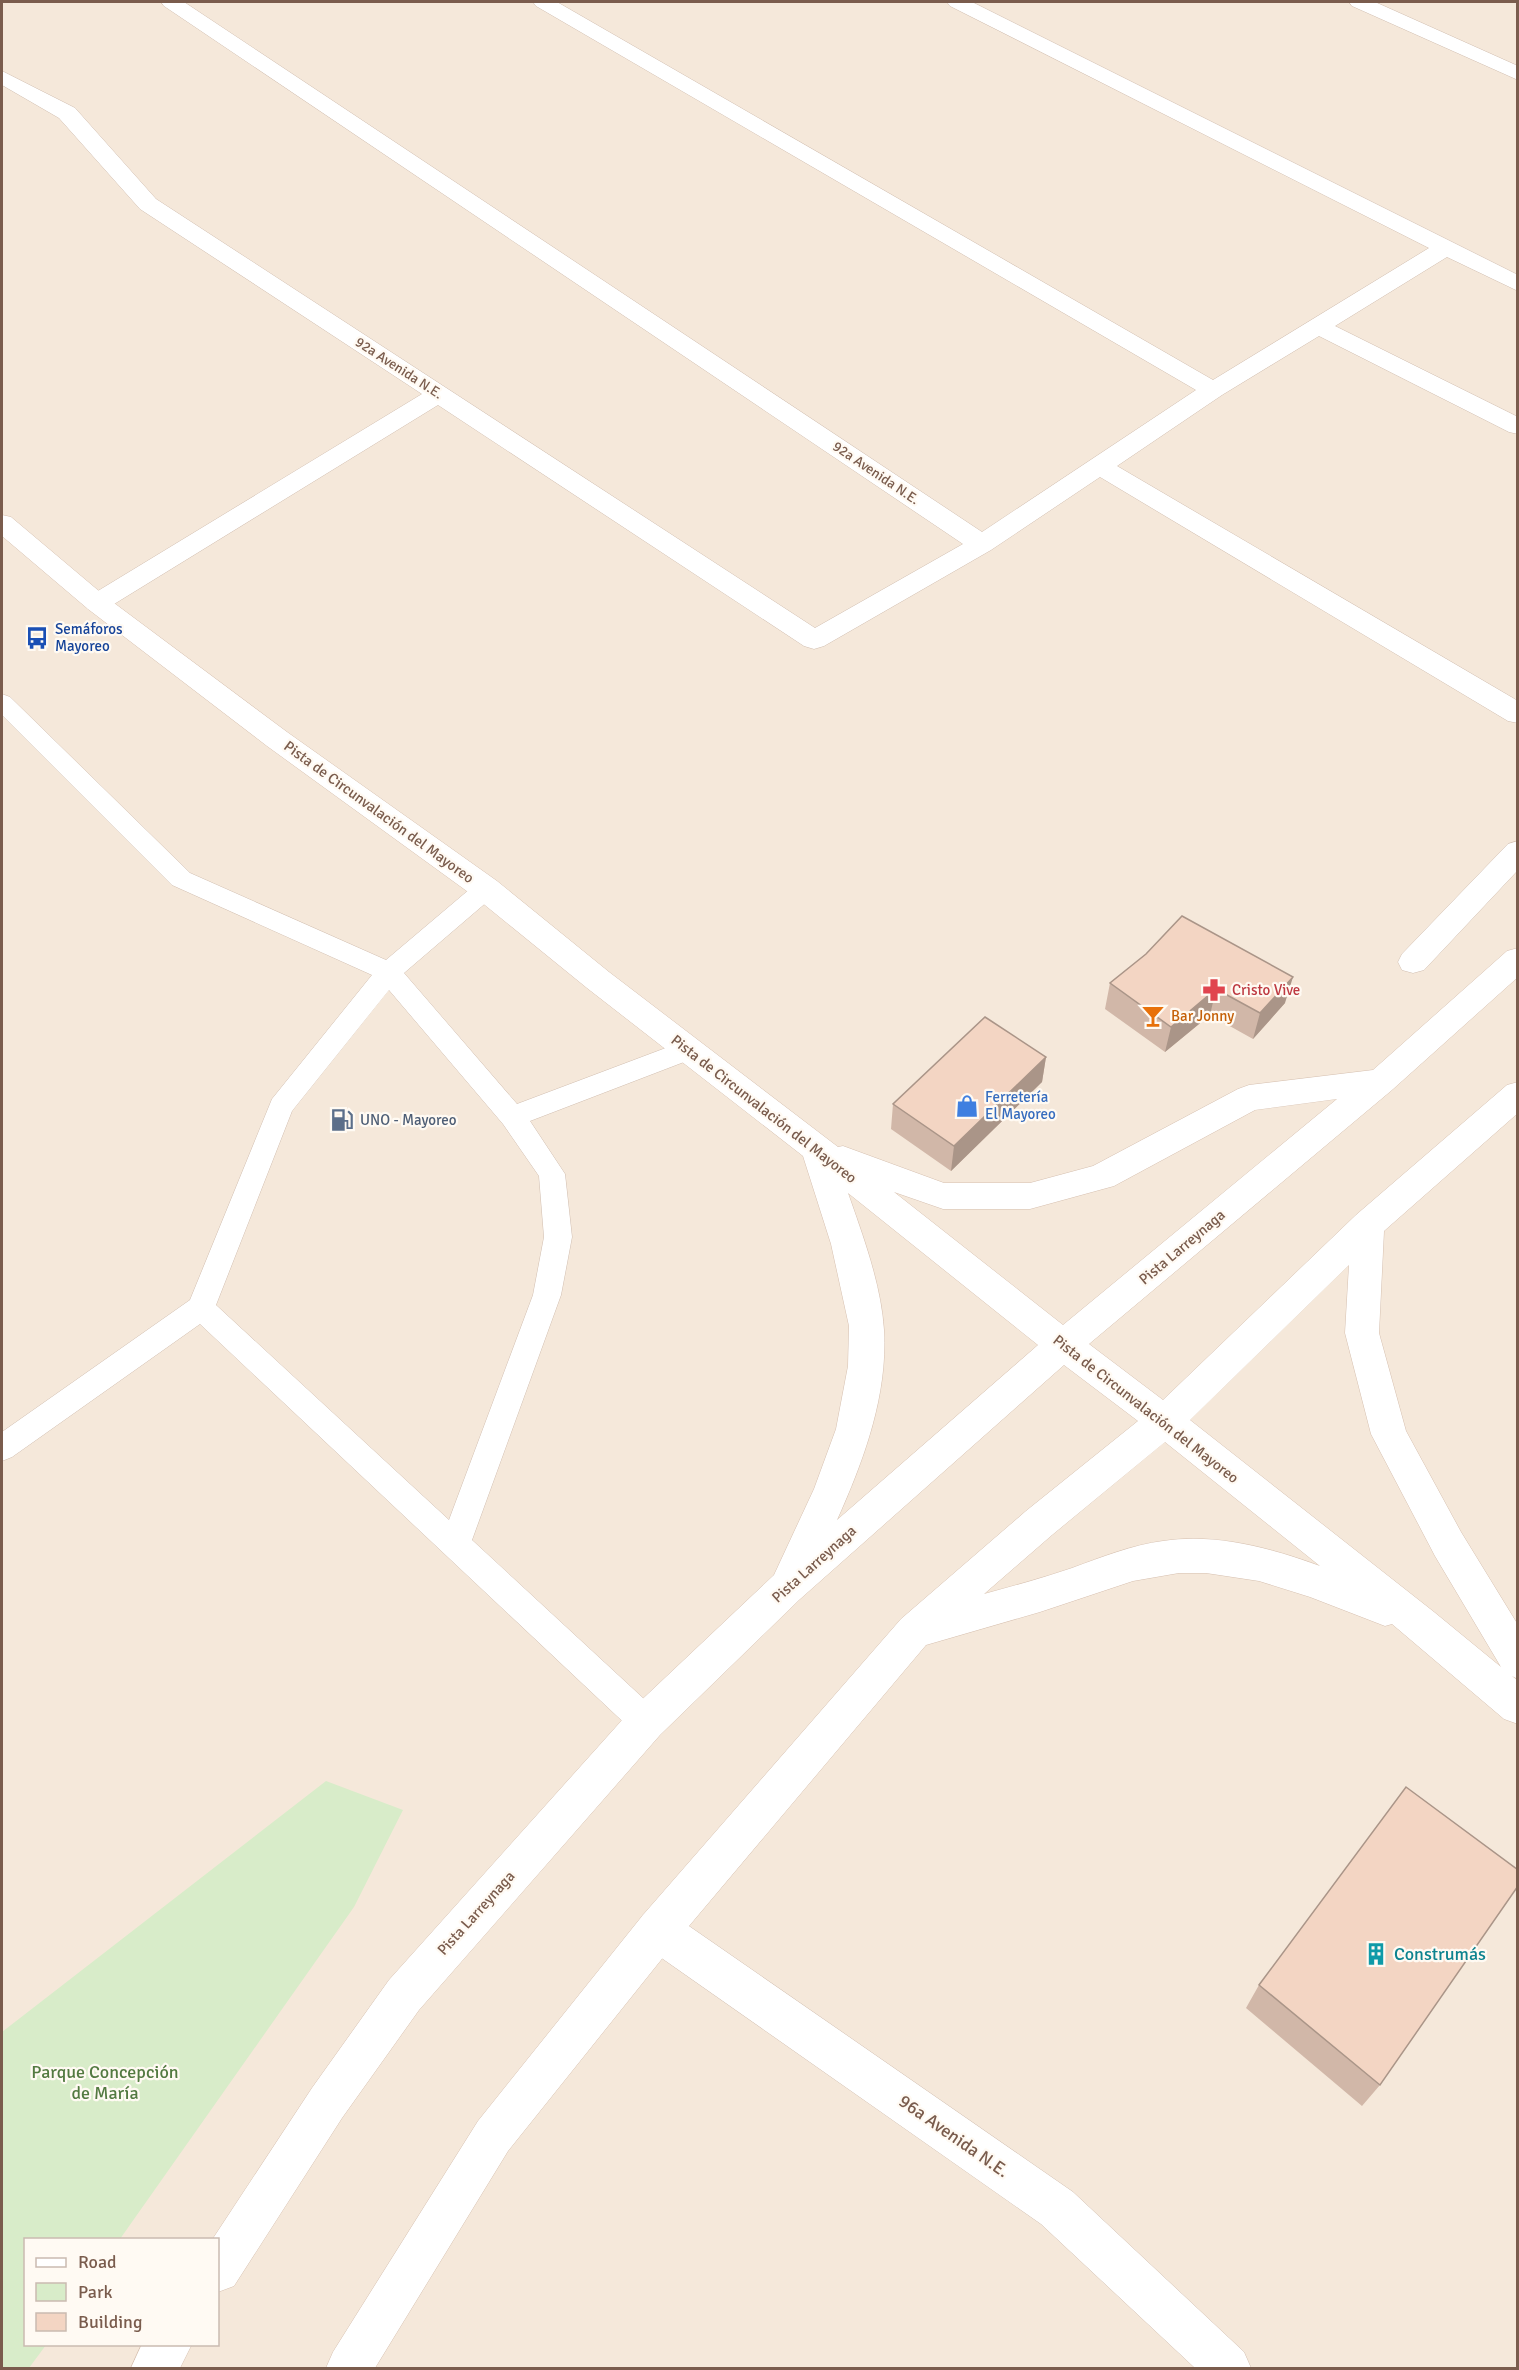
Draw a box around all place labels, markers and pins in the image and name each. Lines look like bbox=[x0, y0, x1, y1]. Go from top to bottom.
place label: Semáforos Mayoreo bbox=[55, 620, 123, 655]
bus stop icon: Semáforos Mayoreo bbox=[24, 625, 50, 651]
pharmacy icon: Cristo Vive bbox=[1201, 977, 1227, 1003]
place label: Cristo Vive bbox=[1232, 981, 1300, 999]
bar icon: Bar Jonny bbox=[1140, 1003, 1166, 1029]
place label: Bar Jonny bbox=[1171, 1007, 1234, 1025]
place label: Ferretería El Mayoreo bbox=[985, 1088, 1056, 1123]
shop icon: Ferretería El Mayoreo bbox=[954, 1093, 980, 1119]
fuel station icon: UNO - Mayoreo bbox=[329, 1107, 355, 1133]
place label: UNO - Mayoreo bbox=[360, 1111, 457, 1129]
building icon: Construmás bbox=[1363, 1941, 1389, 1967]
place label: Construmás bbox=[1394, 1943, 1486, 1965]

